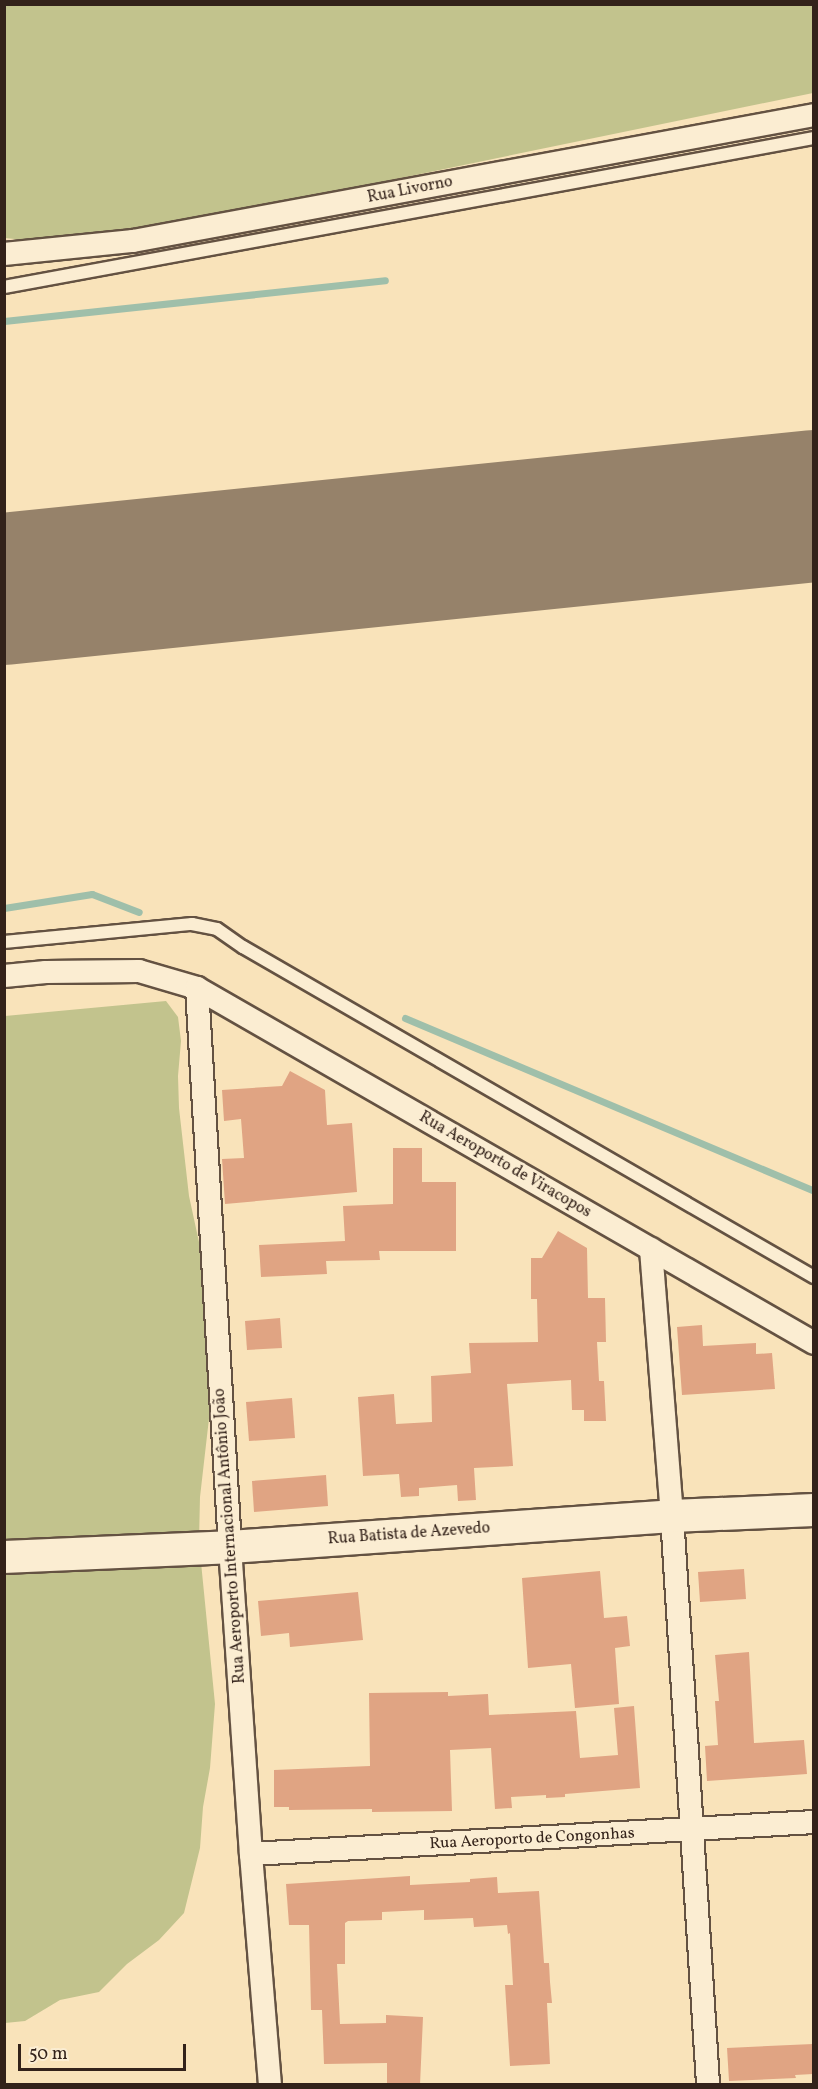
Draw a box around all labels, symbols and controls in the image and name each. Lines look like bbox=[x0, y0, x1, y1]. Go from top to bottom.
street label: Rua Livorno bbox=[366, 172, 454, 208]
street label: Rua Aeroporto de Viracopos bbox=[415, 1108, 595, 1222]
street label: Rua Aeroporto Internacional Antônio João bbox=[210, 1388, 250, 1684]
street label: Rua Batista de Azevedo bbox=[327, 1519, 491, 1549]
street label: Rua Aeroporto de Congonhas bbox=[429, 1824, 635, 1854]
scale bar bbox=[21, 2032, 189, 2070]
text: 50 m bbox=[29, 2042, 68, 2067]

